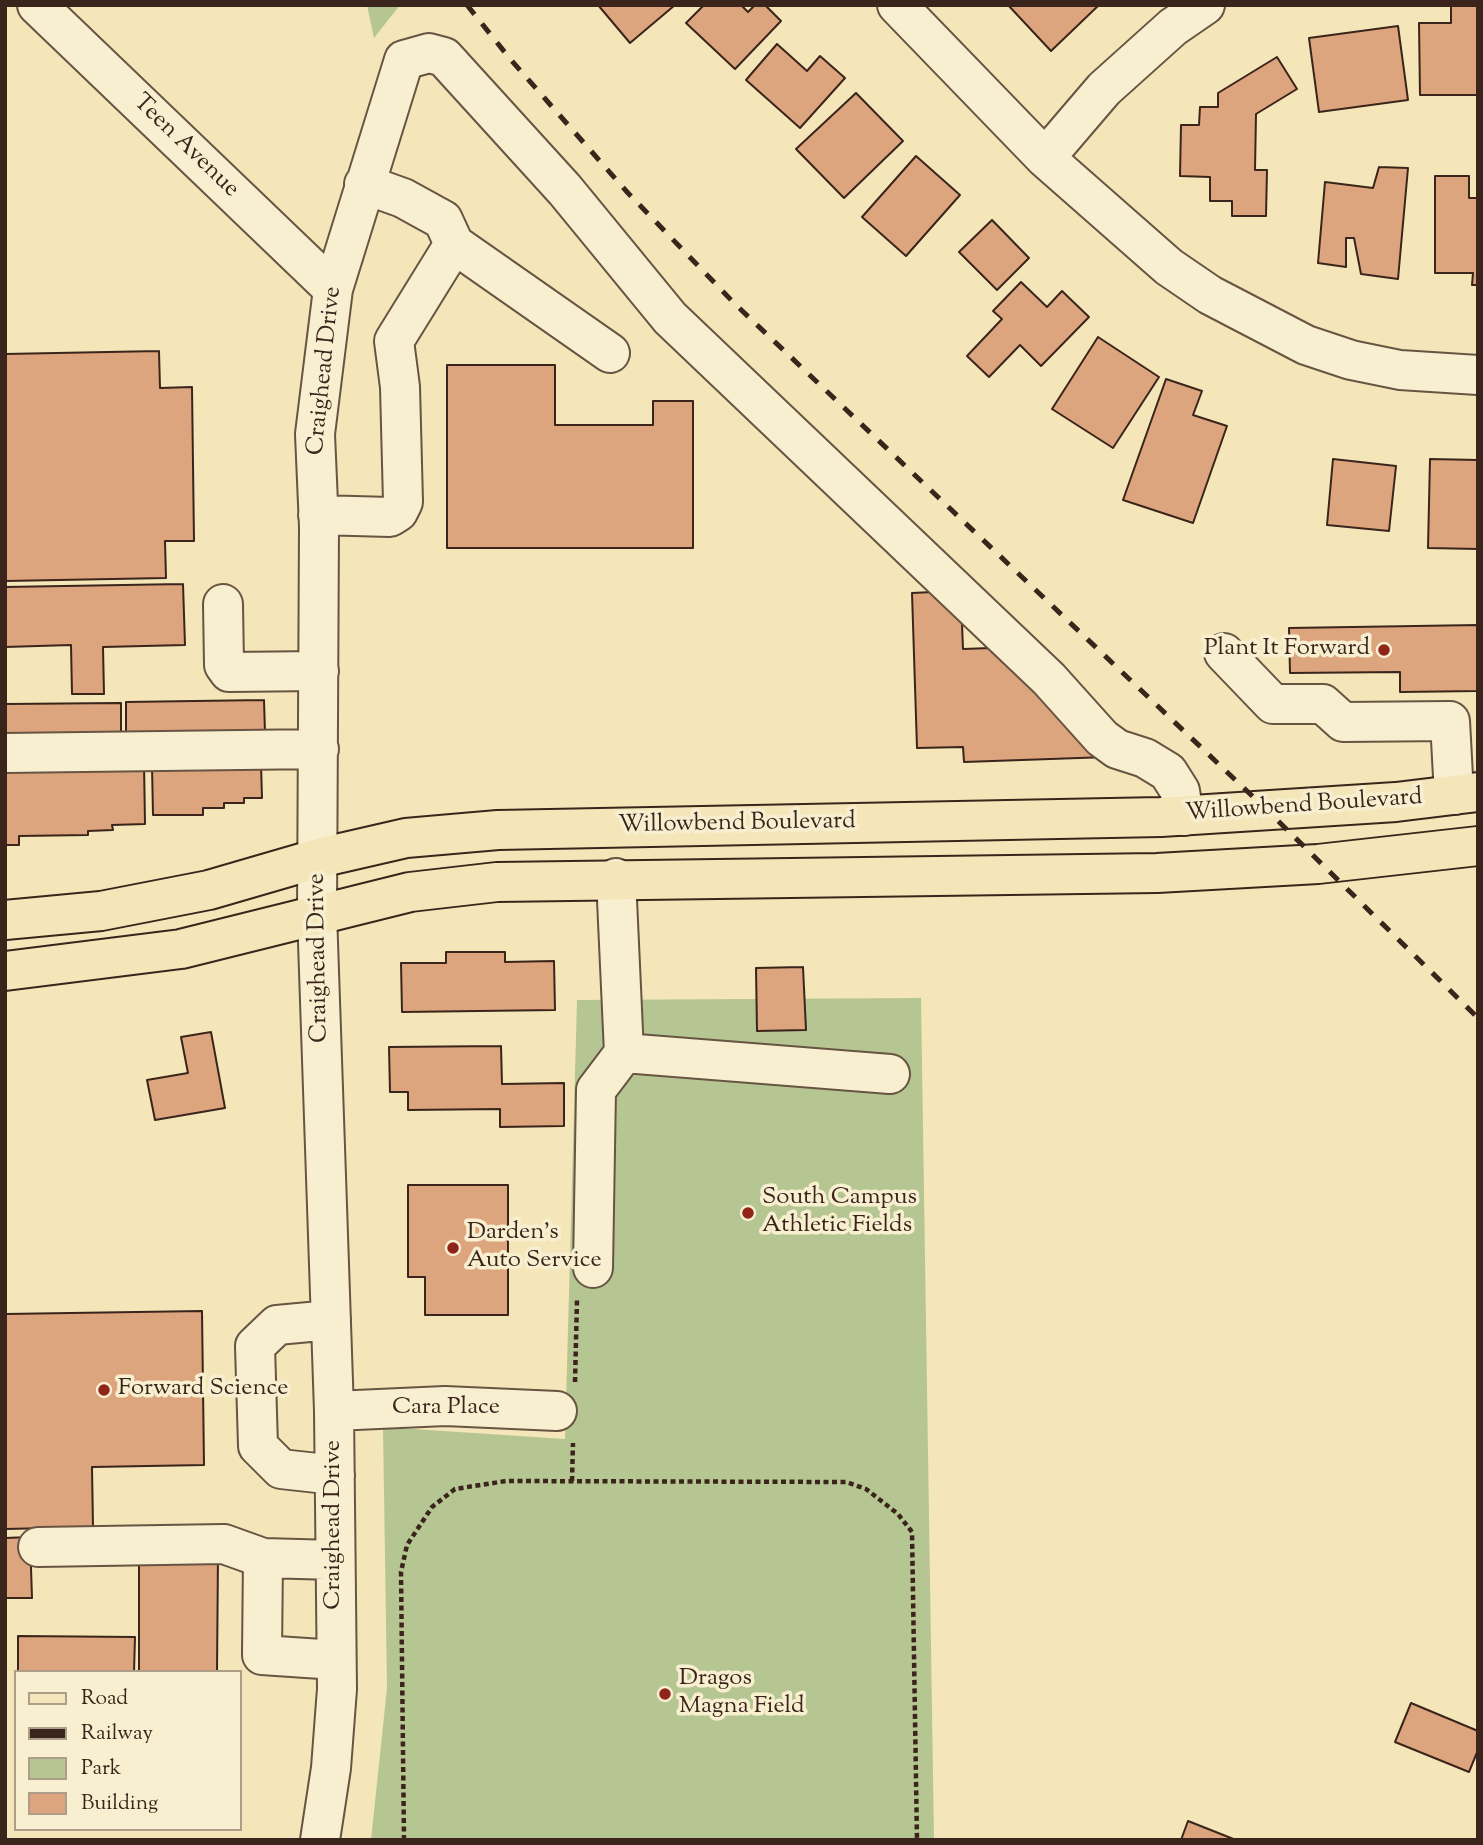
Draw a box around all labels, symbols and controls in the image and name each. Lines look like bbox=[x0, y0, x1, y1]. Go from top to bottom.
street label: Teen Avenue bbox=[126, 89, 244, 205]
street label: Craighead Drive bbox=[303, 285, 349, 457]
place label: Plant It Forward bbox=[1204, 636, 1370, 664]
marker: Plant It Forward bbox=[1376, 642, 1392, 658]
street label: Willowbend Boulevard bbox=[1185, 784, 1423, 830]
street label: Willowbend Boulevard bbox=[618, 809, 856, 841]
street label: Craighead Drive bbox=[304, 873, 336, 1043]
place label: South Campus Athletic Fields bbox=[762, 1185, 917, 1241]
marker: South Campus Athletic Fields bbox=[740, 1205, 756, 1221]
place label: Darden's Auto Service bbox=[467, 1220, 602, 1276]
marker: Darden's Auto Service bbox=[445, 1240, 461, 1256]
place label: Forward Science bbox=[118, 1376, 288, 1404]
marker: Forward Science bbox=[96, 1382, 112, 1398]
street label: Cara Place bbox=[392, 1395, 500, 1423]
street label: Craighead Drive bbox=[321, 1440, 349, 1610]
place label: Dragos Magna Field bbox=[679, 1666, 805, 1722]
legend bbox=[14, 1670, 242, 1831]
text: Road bbox=[81, 1684, 128, 1714]
marker: Dragos Magna Field bbox=[657, 1686, 673, 1702]
text: Railway bbox=[81, 1719, 153, 1749]
text: Park bbox=[81, 1754, 121, 1784]
text: Building bbox=[81, 1789, 158, 1819]

